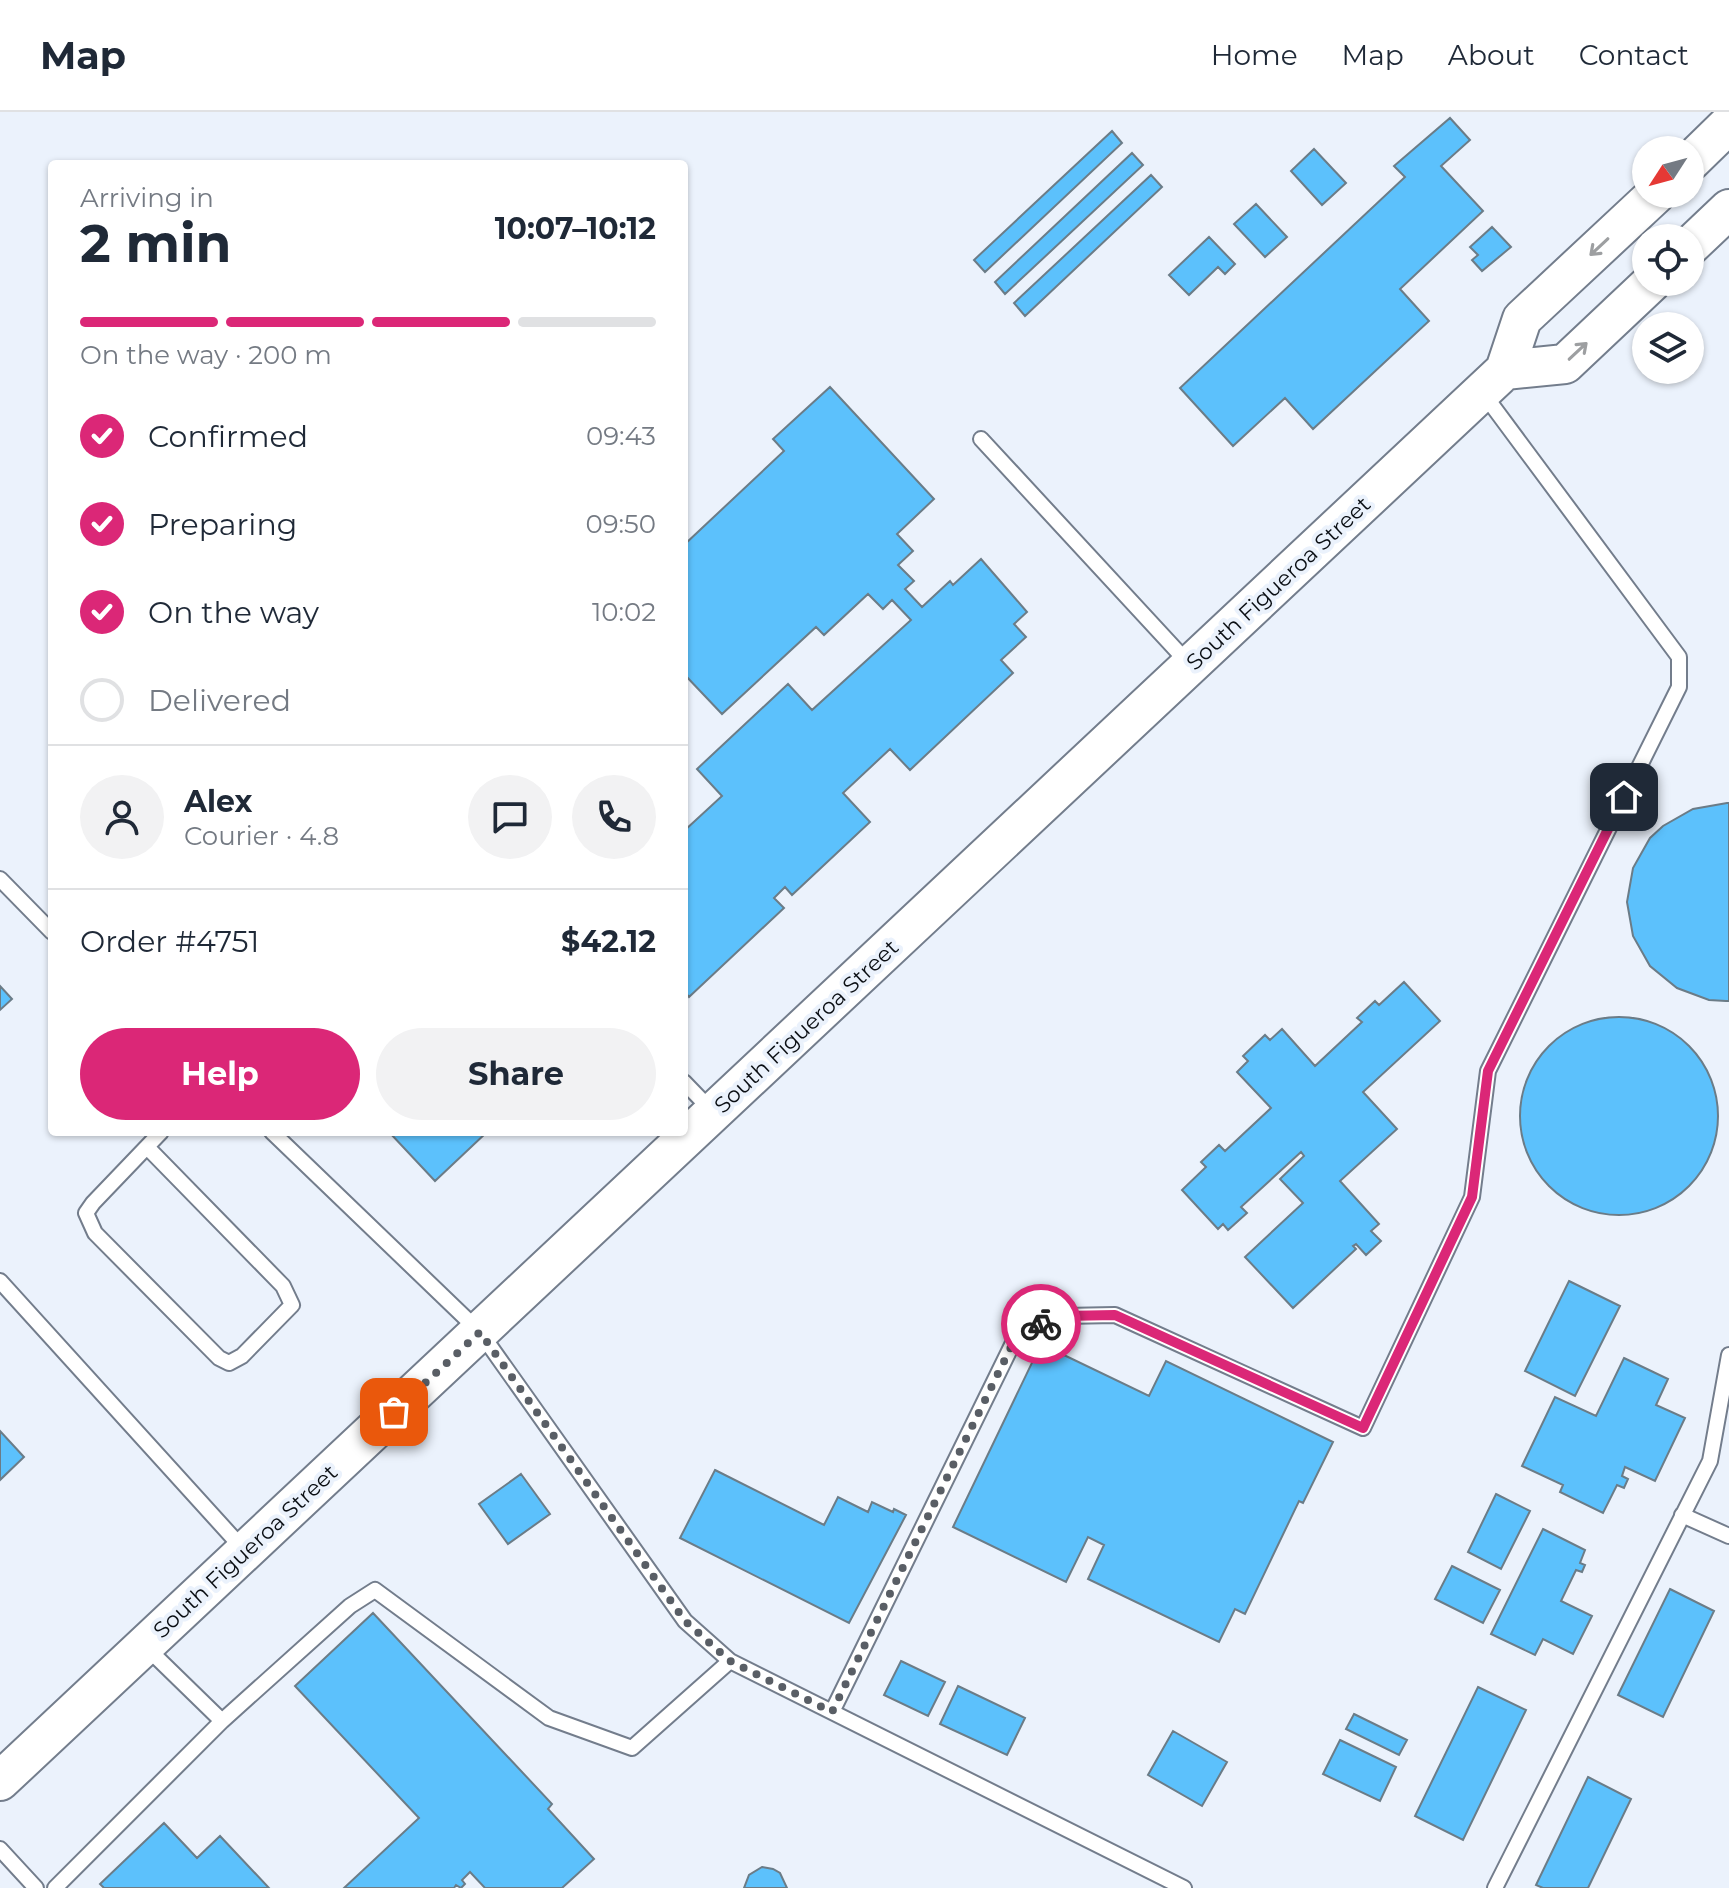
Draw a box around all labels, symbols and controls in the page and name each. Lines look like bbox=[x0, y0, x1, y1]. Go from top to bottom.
text: Map bbox=[40, 32, 126, 79]
text: Home bbox=[1211, 38, 1298, 72]
text: Map bbox=[1342, 38, 1404, 72]
text: About bbox=[1448, 38, 1535, 72]
text: Contact bbox=[1579, 38, 1689, 72]
north arrow bbox=[1632, 136, 1704, 208]
map controls bbox=[1632, 136, 1704, 384]
text: Arriving in bbox=[80, 182, 214, 214]
text: 10:07–10:12 bbox=[495, 210, 656, 247]
text: 2 min bbox=[80, 212, 232, 275]
button: locate bbox=[1632, 224, 1704, 296]
one-way arrow bbox=[1589, 238, 1609, 257]
button: layers bbox=[1632, 312, 1704, 384]
text: On the way · 200 m bbox=[80, 339, 332, 371]
one-way arrow bbox=[1568, 342, 1588, 361]
icon: check bbox=[80, 414, 124, 458]
text: Confirmed bbox=[148, 418, 308, 455]
text: 09:43 bbox=[586, 420, 656, 452]
street label: South Figueroa Street bbox=[1181, 491, 1376, 676]
icon: check bbox=[80, 502, 124, 546]
text: Preparing bbox=[148, 506, 297, 543]
text: 09:50 bbox=[586, 508, 656, 540]
icon: check bbox=[80, 590, 124, 634]
text: On the way bbox=[148, 594, 319, 631]
text: 10:02 bbox=[592, 596, 656, 628]
text: Delivered bbox=[148, 682, 291, 719]
pin bbox=[1590, 763, 1658, 831]
button: person bbox=[80, 775, 164, 859]
button: chat bbox=[468, 775, 552, 859]
button: phone bbox=[572, 775, 656, 859]
icon: home bbox=[1602, 775, 1646, 819]
text: Alex bbox=[184, 783, 252, 820]
text: Courier · 4.8 bbox=[184, 820, 339, 852]
text: Order #4751 bbox=[80, 923, 259, 960]
text: $42.12 bbox=[561, 923, 656, 960]
street label: South Figueroa Street bbox=[709, 934, 904, 1119]
button: Help bbox=[80, 1028, 360, 1120]
button: Share bbox=[376, 1028, 656, 1120]
courier bbox=[1001, 1284, 1081, 1364]
icon: bike bbox=[1019, 1302, 1063, 1346]
pin bbox=[360, 1378, 428, 1446]
icon: bag bbox=[372, 1390, 416, 1434]
street label: South Figueroa Street bbox=[148, 1459, 343, 1644]

